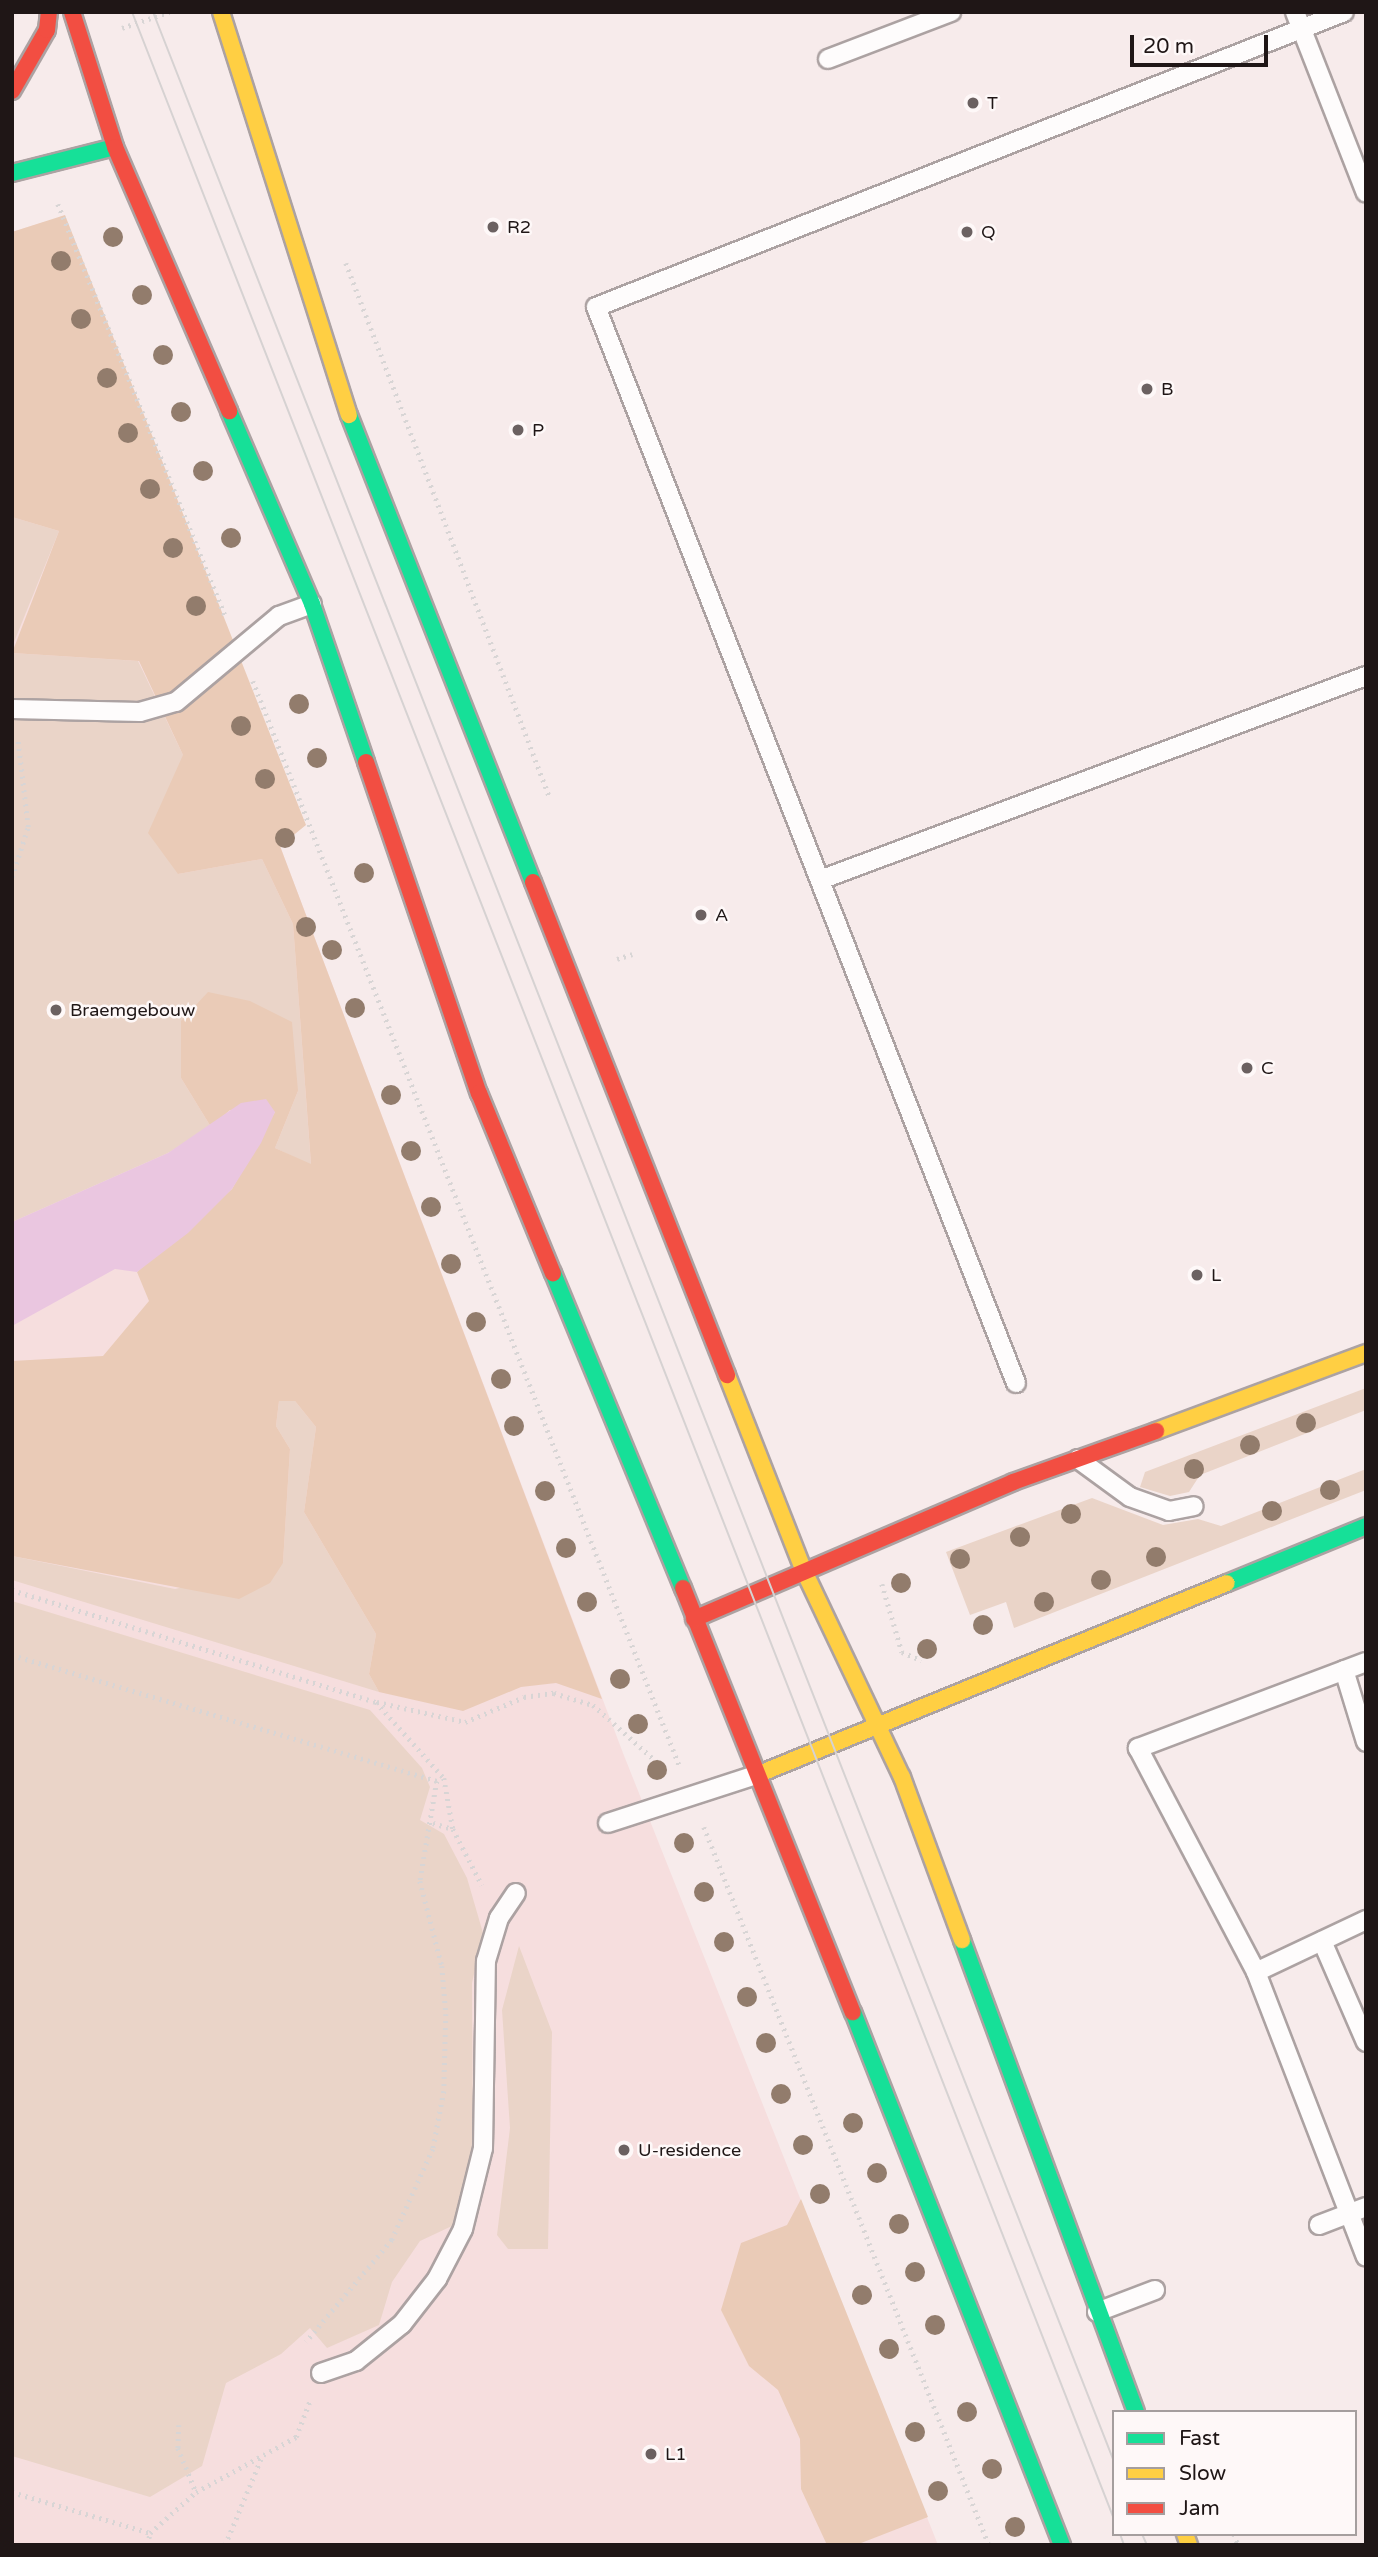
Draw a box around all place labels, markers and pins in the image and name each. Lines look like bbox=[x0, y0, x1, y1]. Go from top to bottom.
place label: T bbox=[987, 92, 998, 114]
marker: T bbox=[965, 95, 981, 111]
place label: R2 bbox=[507, 216, 531, 238]
marker: R2 bbox=[485, 219, 501, 235]
place label: Q bbox=[981, 221, 996, 243]
marker: Q bbox=[959, 224, 975, 240]
place label: B bbox=[1161, 378, 1173, 400]
marker: B bbox=[1139, 381, 1155, 397]
place label: P bbox=[532, 419, 544, 441]
marker: P bbox=[510, 422, 526, 438]
place label: A bbox=[715, 904, 728, 926]
marker: A bbox=[693, 907, 709, 923]
place label: Braemgebouw bbox=[70, 999, 195, 1021]
marker: Braemgebouw bbox=[48, 1002, 64, 1018]
place label: C bbox=[1261, 1057, 1274, 1079]
marker: C bbox=[1239, 1060, 1255, 1076]
place label: L bbox=[1211, 1264, 1221, 1286]
marker: L bbox=[1189, 1267, 1205, 1283]
place label: U-residence bbox=[638, 2139, 741, 2161]
marker: U-residence bbox=[616, 2142, 632, 2158]
place label: L1 bbox=[665, 2443, 687, 2465]
marker: L1 bbox=[643, 2446, 659, 2462]

